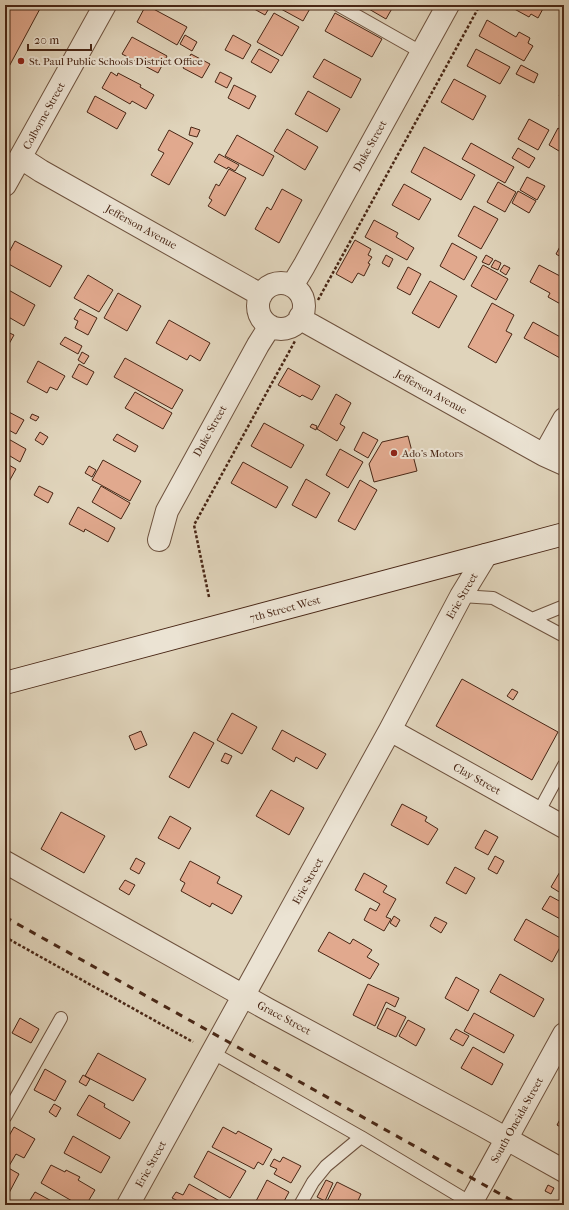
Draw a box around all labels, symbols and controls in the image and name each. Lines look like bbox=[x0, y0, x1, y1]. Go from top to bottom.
scale bar bbox=[28, 26, 91, 52]
text: 20 m bbox=[34, 33, 59, 47]
place label: St. Paul Public Schools District Office bbox=[29, 55, 203, 68]
marker: St. Paul Public Schools District Office bbox=[16, 56, 26, 66]
street label: Colborne Street bbox=[20, 80, 68, 152]
street label: Duke Street bbox=[351, 118, 390, 174]
street label: Jefferson Avenue bbox=[102, 201, 180, 252]
street label: Jefferson Avenue bbox=[392, 366, 470, 417]
street label: Duke Street bbox=[191, 403, 230, 459]
place label: Ado's Motors bbox=[401, 447, 463, 460]
marker: Ado's Motors bbox=[389, 448, 399, 458]
street label: Erie Street bbox=[444, 570, 481, 622]
street label: 7th Street West bbox=[248, 593, 322, 625]
street label: Clay Street bbox=[451, 761, 503, 797]
street label: Erie Street bbox=[290, 855, 326, 907]
street label: Grace Street bbox=[255, 998, 313, 1038]
street label: South Oneida Street bbox=[488, 1075, 546, 1165]
street label: Erie Street bbox=[133, 1138, 169, 1190]

